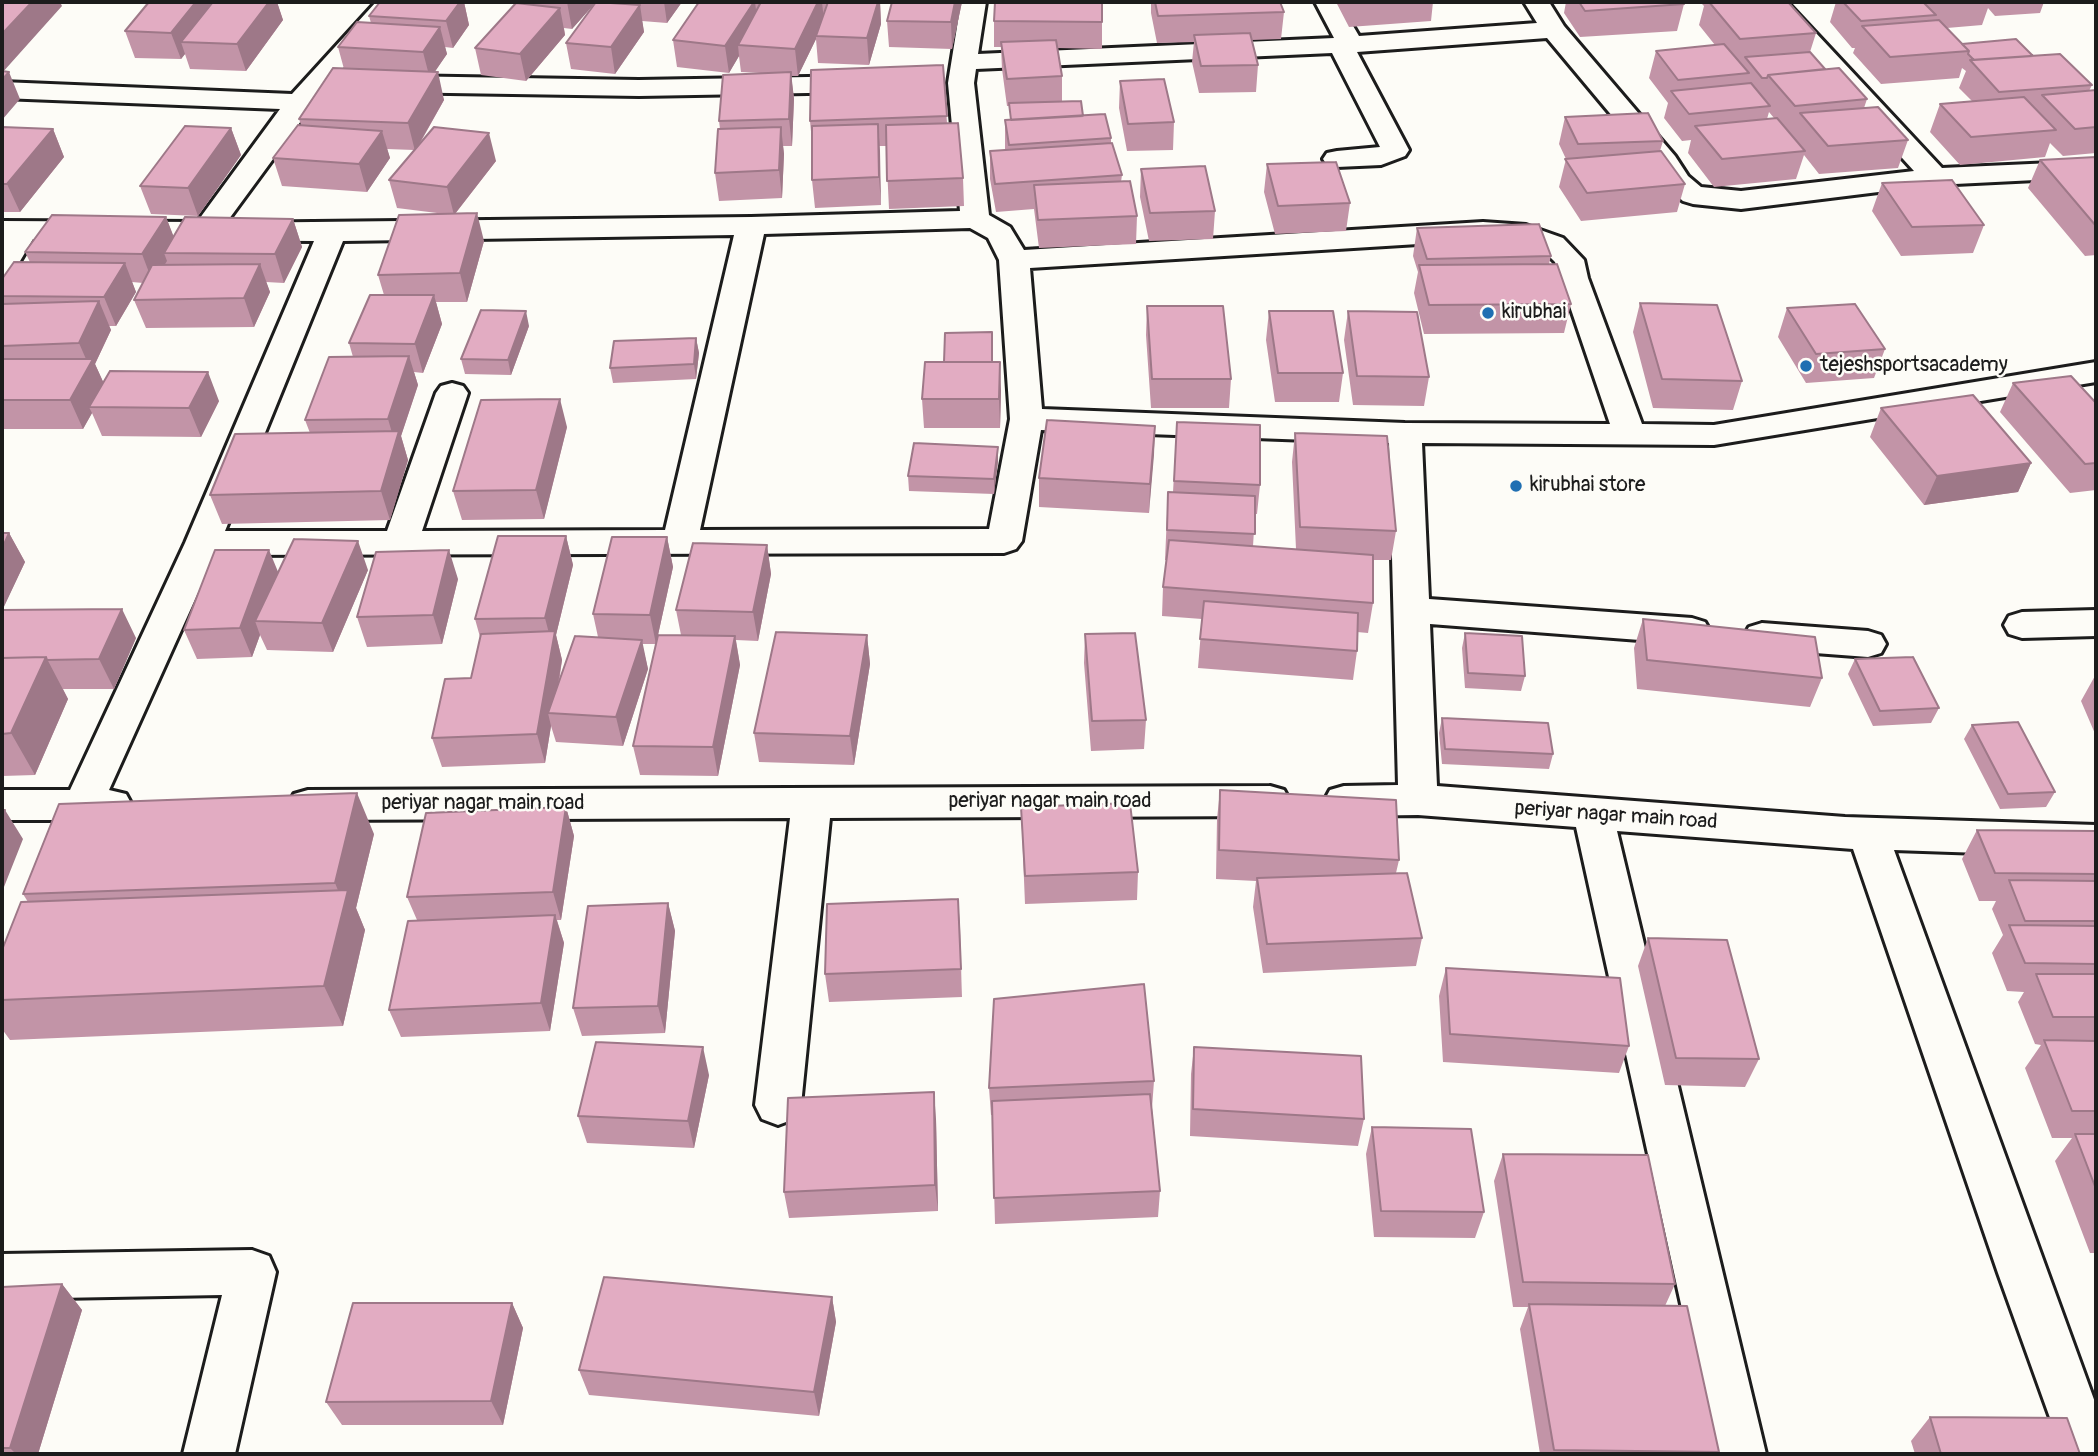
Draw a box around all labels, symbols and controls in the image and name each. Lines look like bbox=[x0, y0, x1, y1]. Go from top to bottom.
place label: kirubhai bbox=[1502, 300, 1566, 326]
marker: kirubhai bbox=[1480, 305, 1496, 321]
place label: tejeshsportsacademy bbox=[1820, 353, 2008, 379]
marker: tejeshsportsacademy bbox=[1798, 358, 1814, 374]
place label: kirubhai store bbox=[1530, 473, 1645, 499]
marker: kirubhai store bbox=[1508, 478, 1524, 494]
street label: periyar nagar main road bbox=[948, 789, 1152, 815]
street label: periyar nagar main road bbox=[381, 791, 585, 817]
street label: periyar nagar main road bbox=[1514, 796, 1718, 836]

